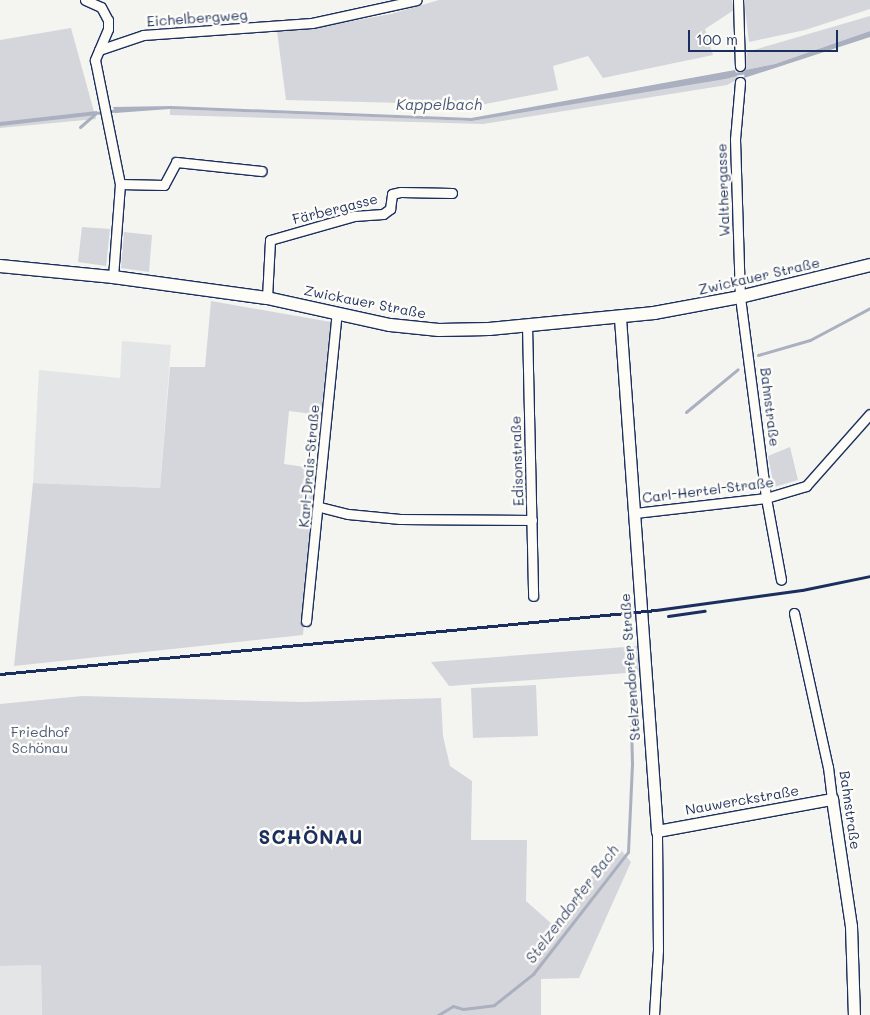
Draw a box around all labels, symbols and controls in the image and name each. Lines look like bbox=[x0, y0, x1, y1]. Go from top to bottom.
street label: Eichelbergweg bbox=[146, 6, 248, 30]
scale bar bbox=[690, 20, 840, 52]
text: 100 m bbox=[696, 29, 738, 49]
water label: Kappelbach bbox=[396, 96, 482, 114]
street label: Walthergasse bbox=[713, 143, 733, 237]
street label: Färbergasse bbox=[291, 190, 379, 228]
street label: Zwickauer Straße bbox=[697, 254, 821, 298]
street label: Zwickauer Straße bbox=[302, 282, 428, 322]
street label: Bahnstraße bbox=[757, 367, 783, 447]
street label: Karl-Drais-Straße bbox=[295, 404, 323, 528]
street label: Edisonstraße bbox=[507, 416, 527, 506]
street label: Carl-Hertel-Straße bbox=[641, 474, 775, 506]
street label: Stelzendorfer Straße bbox=[616, 593, 644, 741]
park label: Friedhof Schönau bbox=[11, 724, 69, 756]
street label: Bahnstraße bbox=[836, 770, 864, 850]
street label: Nauwerckstraße bbox=[684, 782, 800, 818]
district label: SCHÖNAU bbox=[258, 826, 364, 848]
water label: Stelzendorfer Bach bbox=[522, 841, 622, 967]

